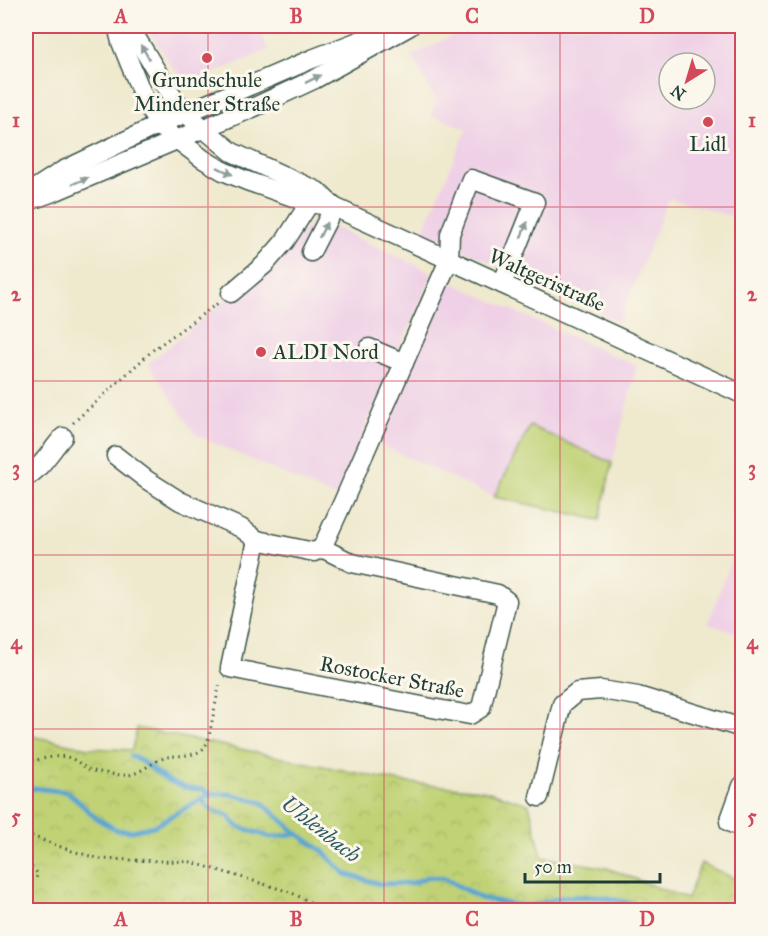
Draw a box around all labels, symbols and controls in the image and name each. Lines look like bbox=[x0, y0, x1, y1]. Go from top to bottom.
text: A bbox=[112, 4, 128, 28]
text: B bbox=[289, 4, 303, 28]
text: C bbox=[465, 4, 479, 28]
text: D bbox=[639, 4, 655, 28]
one-way arrow bbox=[140, 44, 151, 60]
marker: Grundschule Mindener Straße bbox=[200, 51, 214, 65]
north arrow bbox=[657, 51, 717, 111]
place label: Grundschule Mindener Straße bbox=[134, 67, 280, 117]
one-way arrow bbox=[305, 74, 322, 84]
text: N bbox=[667, 81, 689, 104]
text: 1 bbox=[12, 108, 20, 132]
text: 1 bbox=[748, 108, 756, 132]
marker: Lidl bbox=[701, 115, 715, 129]
place label: Lidl bbox=[689, 131, 727, 157]
one-way arrow bbox=[217, 167, 234, 176]
one-way arrow bbox=[71, 176, 89, 185]
one-way arrow bbox=[318, 221, 327, 238]
one-way arrow bbox=[519, 221, 529, 239]
street label: Waltgeristraße bbox=[485, 243, 609, 317]
text: 2 bbox=[11, 282, 22, 306]
text: 2 bbox=[747, 282, 758, 306]
place label: ALDI Nord bbox=[272, 339, 379, 365]
marker: ALDI Nord bbox=[254, 345, 268, 359]
text: 3 bbox=[12, 456, 20, 481]
text: 3 bbox=[748, 456, 756, 481]
text: 4 bbox=[10, 630, 22, 655]
text: 4 bbox=[746, 630, 758, 655]
street label: Rostocker Straße bbox=[318, 650, 467, 704]
water label: Uhlenbach bbox=[276, 790, 366, 869]
text: 5 bbox=[11, 804, 21, 828]
text: 5 bbox=[747, 804, 757, 828]
scale bar bbox=[525, 846, 660, 884]
text: 50 m bbox=[534, 856, 572, 878]
text: A bbox=[112, 907, 128, 931]
text: B bbox=[289, 907, 303, 931]
text: C bbox=[465, 907, 479, 931]
text: D bbox=[639, 907, 655, 931]

